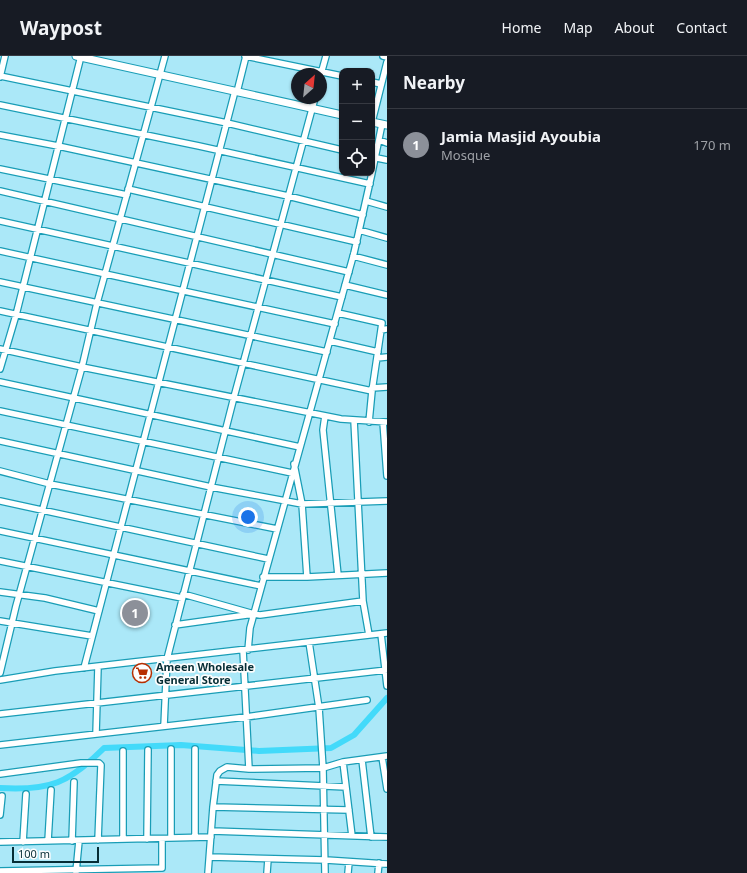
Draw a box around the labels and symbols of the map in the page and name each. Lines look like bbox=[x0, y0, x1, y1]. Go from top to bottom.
north arrow bbox=[291, 68, 327, 104]
your location bbox=[238, 507, 258, 527]
pin: 1 bbox=[122, 598, 148, 628]
place label: Ameen Wholesale General Store bbox=[156, 659, 254, 687]
supermarket icon: Ameen Wholesale General Store bbox=[131, 662, 153, 684]
scale bar bbox=[12, 845, 99, 864]

